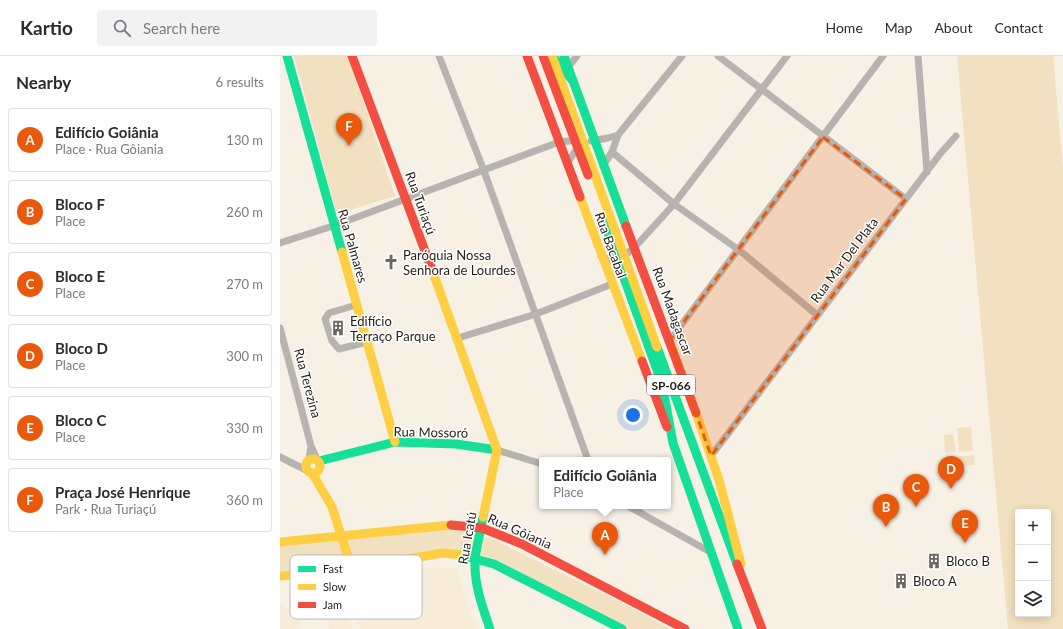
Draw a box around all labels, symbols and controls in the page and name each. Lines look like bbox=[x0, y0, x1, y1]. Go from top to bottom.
search box bbox=[97, 10, 377, 46]
text: Kartio bbox=[20, 16, 73, 39]
icon: search bbox=[111, 17, 133, 39]
text: Search here bbox=[143, 19, 220, 37]
text: Home bbox=[825, 19, 863, 36]
text: Map bbox=[885, 19, 912, 36]
text: About bbox=[934, 19, 972, 36]
text: Contact bbox=[994, 19, 1043, 36]
text: Nearby bbox=[16, 72, 71, 93]
text: 6 results bbox=[216, 74, 264, 90]
pin: F bbox=[336, 113, 362, 146]
text: Edifício Goiânia bbox=[55, 123, 159, 141]
text: A bbox=[25, 132, 35, 148]
text: 130 m bbox=[226, 132, 263, 148]
text: Place · Rua Gôiania bbox=[55, 141, 163, 157]
street label: Rua Turiaçú bbox=[402, 169, 440, 237]
text: Bloco F bbox=[55, 195, 105, 213]
text: B bbox=[26, 204, 34, 220]
text: 260 m bbox=[226, 204, 263, 220]
street label: Rua Palmares bbox=[335, 207, 371, 285]
street label: Rua Bacabal bbox=[592, 210, 630, 280]
text: Place bbox=[55, 213, 85, 229]
street label: Rua Mar Del Plata bbox=[807, 214, 881, 306]
place label: Paróquia Nossa Senhora de Lourdes bbox=[403, 247, 516, 278]
church icon: Paróquia Nossa Senhora de Lourdes bbox=[382, 253, 400, 271]
street label: Rua Madagascar bbox=[650, 264, 697, 358]
text: Bloco E bbox=[55, 267, 105, 285]
text: C bbox=[26, 276, 34, 292]
text: 270 m bbox=[226, 276, 263, 292]
text: Place bbox=[55, 285, 85, 301]
place label: Edifício Terraço Parque bbox=[350, 313, 436, 344]
building icon: Edifício Terraço Parque bbox=[329, 319, 347, 337]
text: Bloco D bbox=[55, 339, 108, 357]
street label: Rua Terezina bbox=[291, 346, 325, 420]
text: D bbox=[25, 348, 35, 364]
text: 300 m bbox=[226, 348, 263, 364]
text: Place bbox=[55, 357, 85, 373]
road number: SP-066 bbox=[647, 375, 695, 395]
your location bbox=[623, 405, 643, 425]
text: Bloco C bbox=[55, 411, 106, 429]
text: E bbox=[26, 420, 34, 436]
text: 330 m bbox=[226, 420, 263, 436]
street label: Rua Mossoró bbox=[394, 423, 468, 441]
text: Place bbox=[55, 429, 85, 445]
pin: D bbox=[938, 456, 964, 489]
popup bbox=[539, 457, 671, 509]
text: Edifício Goiânia bbox=[553, 466, 657, 484]
pin: C bbox=[903, 474, 929, 507]
text: Praça José Henrique bbox=[55, 483, 191, 501]
text: Place bbox=[553, 484, 583, 500]
text: F bbox=[26, 492, 34, 508]
text: 360 m bbox=[226, 492, 263, 508]
pin: B bbox=[873, 494, 899, 527]
text: Park · Rua Turiaçú bbox=[55, 501, 156, 517]
map controls bbox=[1015, 509, 1051, 617]
button: + bbox=[1015, 509, 1051, 545]
street label: Rua Gôiania bbox=[486, 510, 554, 552]
pin: E bbox=[952, 510, 978, 543]
street label: Rua Icatú bbox=[455, 511, 479, 565]
pin: A bbox=[592, 522, 618, 555]
button: − bbox=[1015, 545, 1051, 581]
building icon: Bloco B bbox=[925, 552, 943, 570]
place label: Bloco B bbox=[946, 553, 990, 569]
legend bbox=[290, 555, 422, 619]
text: Fast bbox=[323, 562, 343, 575]
building icon: Bloco A bbox=[892, 572, 910, 590]
place label: Bloco A bbox=[913, 573, 957, 589]
text: Slow bbox=[323, 580, 347, 593]
button: layers bbox=[1015, 581, 1051, 617]
text: Jam bbox=[323, 598, 342, 611]

